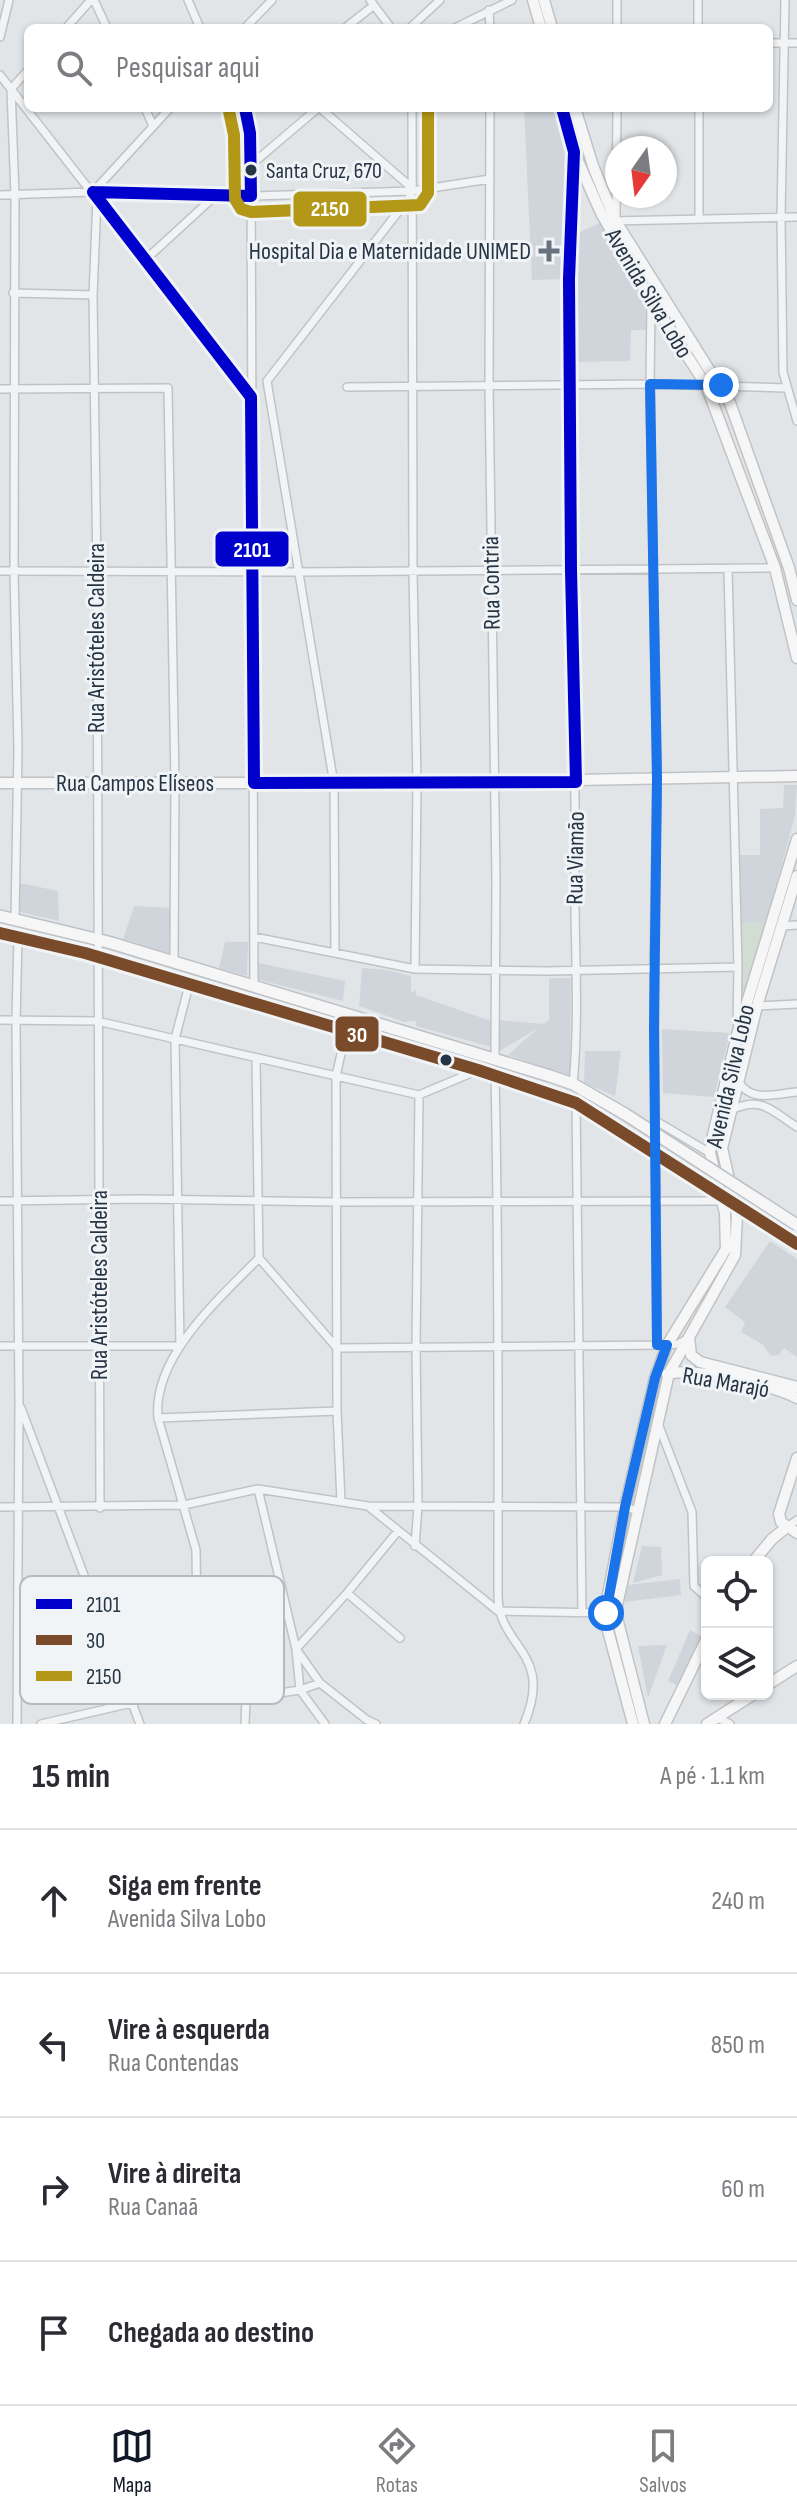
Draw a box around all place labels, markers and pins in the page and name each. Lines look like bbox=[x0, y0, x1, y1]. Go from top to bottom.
place label: Santa Cruz, 670 bbox=[266, 158, 382, 185]
marker: Santa Cruz, 670 bbox=[243, 162, 259, 178]
place label: Hospital Dia e Maternidade UNIMED bbox=[249, 237, 531, 266]
marker: Hospital Dia e Maternidade UNIMED bbox=[538, 240, 560, 262]
unlabelled marker bbox=[438, 1052, 454, 1068]

